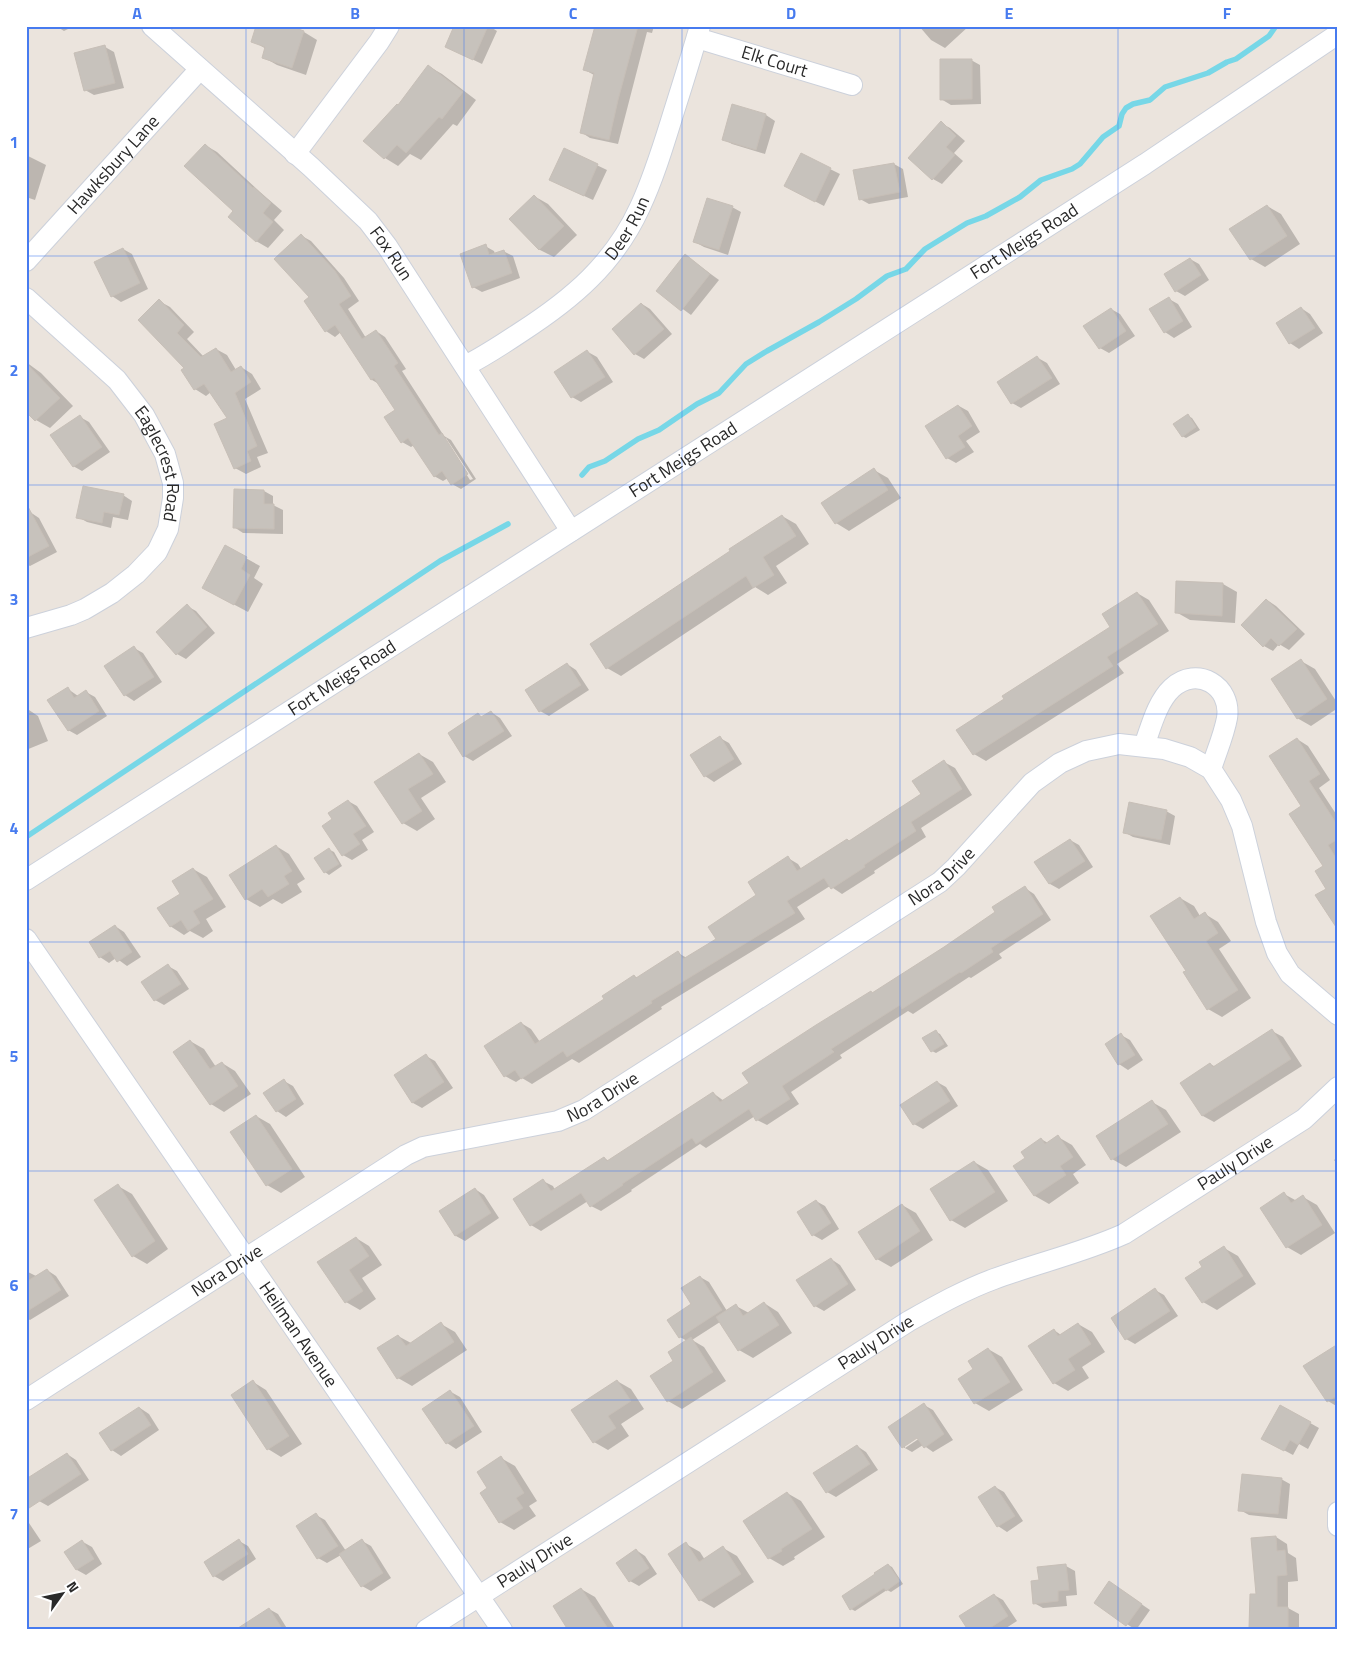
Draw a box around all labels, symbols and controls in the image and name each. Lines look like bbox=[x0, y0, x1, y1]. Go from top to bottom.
text: A bbox=[132, 1, 142, 25]
text: B bbox=[350, 1, 360, 25]
text: C bbox=[569, 1, 578, 25]
text: D bbox=[786, 1, 796, 25]
text: E bbox=[1005, 1, 1014, 25]
text: F bbox=[1223, 1, 1232, 25]
street label: Elk Court bbox=[738, 38, 812, 84]
street label: Hawksbury Lane bbox=[61, 108, 165, 220]
text: 1 bbox=[10, 130, 18, 154]
street label: Deer Run bbox=[598, 192, 656, 266]
street label: Fort Meigs Road bbox=[964, 196, 1083, 286]
street label: Fox Run bbox=[363, 220, 420, 286]
text: 2 bbox=[10, 358, 18, 382]
street label: Eaglecrest Road bbox=[128, 399, 187, 524]
street label: Fort Meigs Road bbox=[623, 414, 742, 504]
text: 3 bbox=[10, 587, 18, 611]
street label: Fort Meigs Road bbox=[282, 633, 401, 722]
text: 4 bbox=[10, 816, 19, 840]
street label: Nora Drive bbox=[903, 841, 981, 912]
text: 5 bbox=[10, 1044, 19, 1068]
street label: Nora Drive bbox=[562, 1065, 644, 1129]
street label: Pauly Drive bbox=[1192, 1128, 1278, 1197]
street label: Nora Drive bbox=[186, 1237, 268, 1303]
text: 6 bbox=[10, 1273, 19, 1297]
street label: Heilman Avenue bbox=[253, 1276, 345, 1392]
street label: Pauly Drive bbox=[832, 1307, 919, 1376]
text: 7 bbox=[10, 1502, 18, 1526]
street label: Pauly Drive bbox=[491, 1526, 578, 1594]
north arrow bbox=[38, 1568, 88, 1618]
text: N bbox=[62, 1577, 85, 1596]

